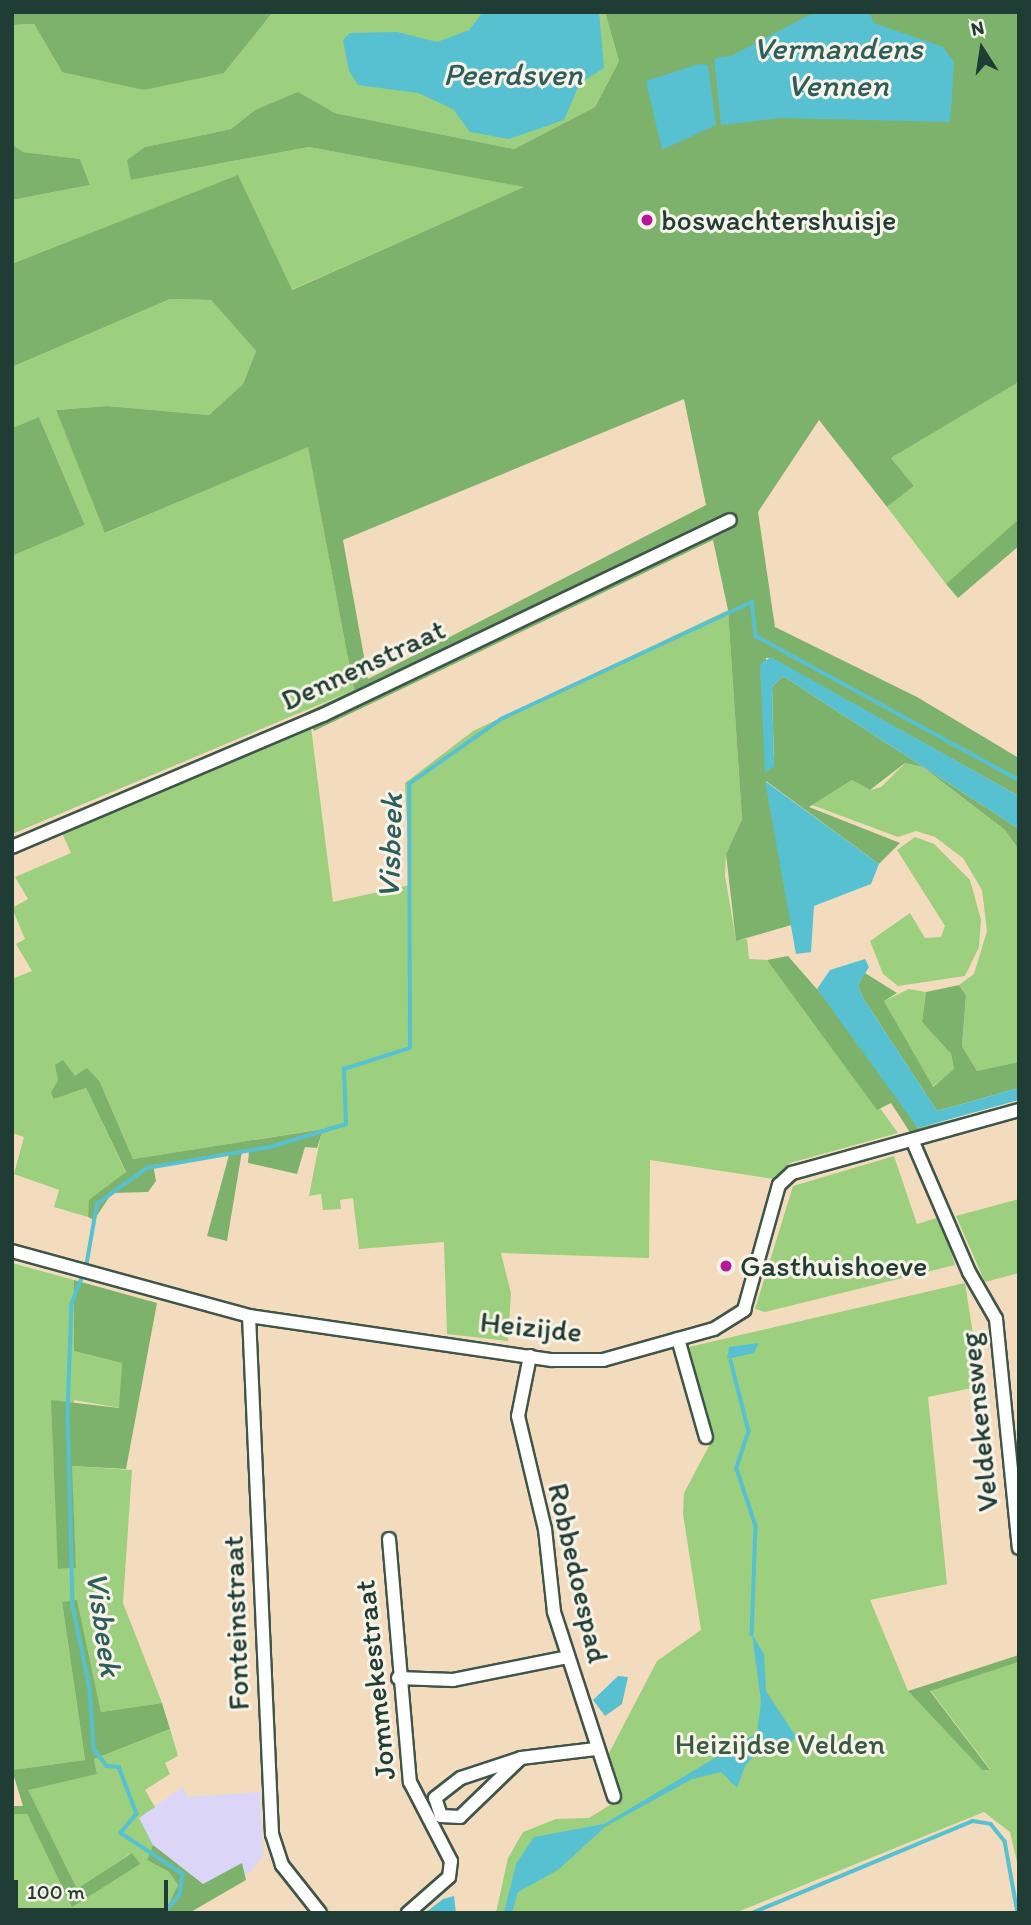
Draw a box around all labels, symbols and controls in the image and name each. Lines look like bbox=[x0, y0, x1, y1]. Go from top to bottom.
north arrow bbox=[947, 14, 1017, 84]
text: N bbox=[969, 15, 986, 41]
water label: Vermandens Vennen bbox=[753, 30, 923, 105]
water label: Peerdsven bbox=[443, 55, 583, 93]
place label: boswachtershuisje bbox=[661, 202, 896, 238]
marker: boswachtershuisje bbox=[639, 212, 655, 228]
street label: Dennenstraat bbox=[275, 611, 451, 719]
water label: Visbeek bbox=[369, 793, 411, 899]
place label: Gasthuishoeve bbox=[740, 1248, 927, 1284]
marker: Gasthuishoeve bbox=[718, 1258, 734, 1274]
street label: Heizijde bbox=[478, 1304, 584, 1350]
street label: Veldekensweg bbox=[952, 1331, 1006, 1513]
street label: Robbedoespad bbox=[540, 1479, 616, 1667]
street label: Fonteinstraat bbox=[215, 1535, 257, 1711]
water label: Visbeek bbox=[78, 1569, 130, 1679]
street label: Jommekestraat bbox=[347, 1578, 403, 1782]
park label: Heizijdse Velden bbox=[676, 1726, 884, 1762]
scale bar bbox=[18, 1866, 172, 1910]
text: 100 m bbox=[27, 1879, 85, 1904]

